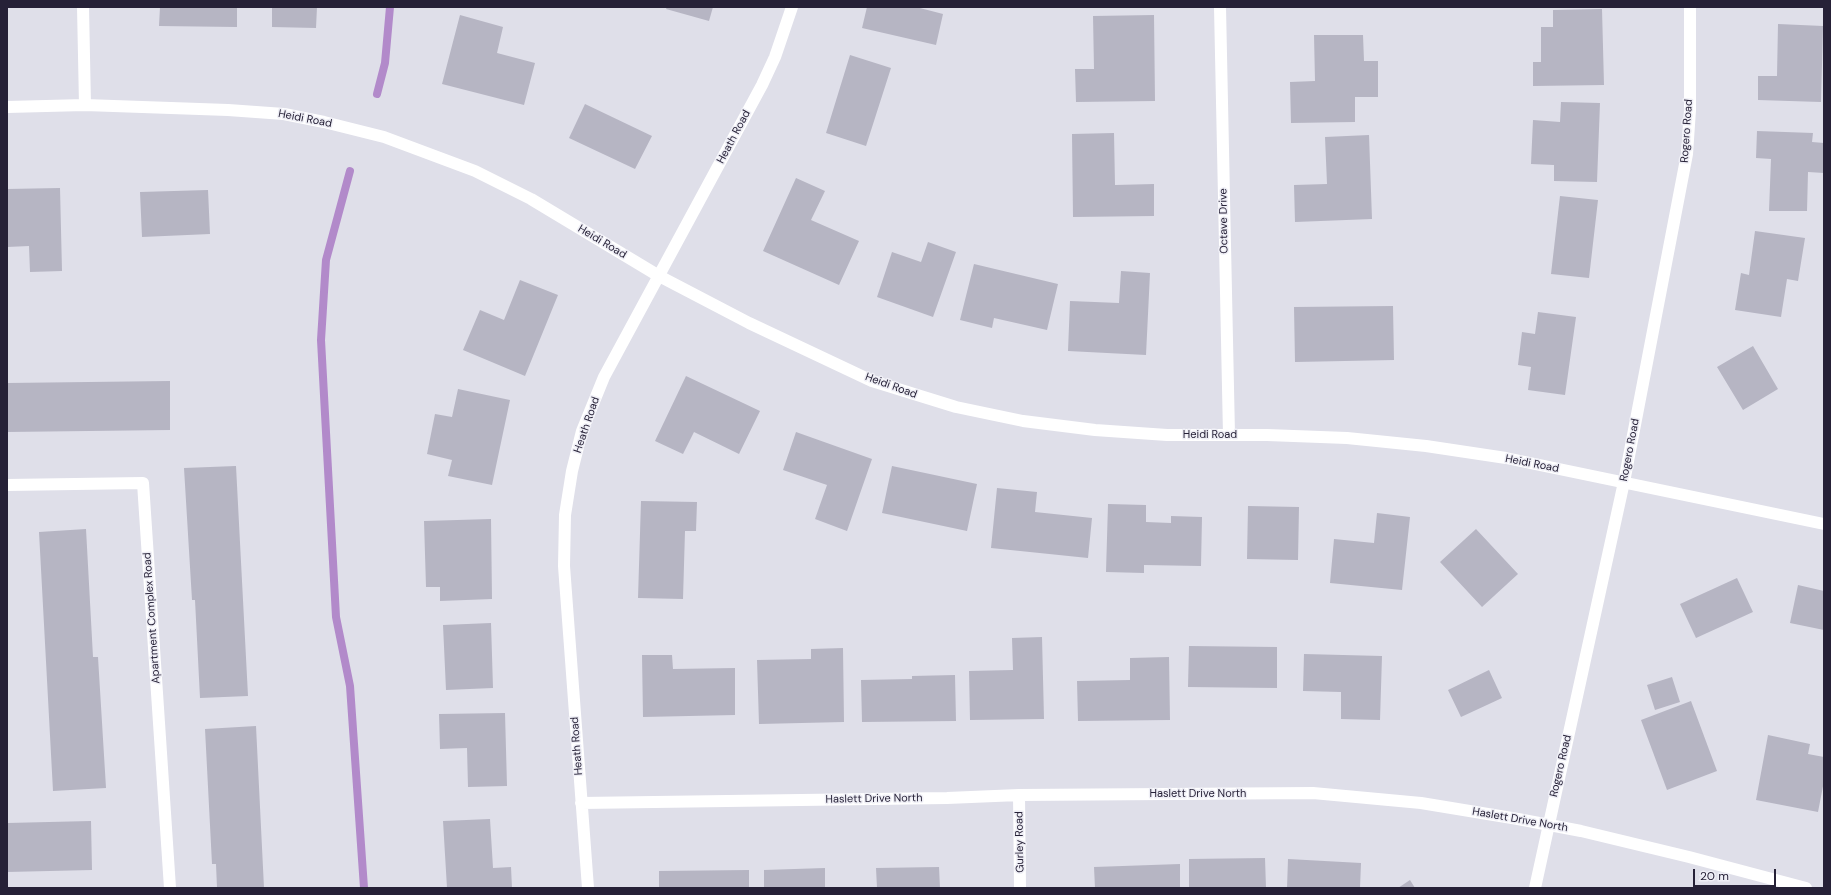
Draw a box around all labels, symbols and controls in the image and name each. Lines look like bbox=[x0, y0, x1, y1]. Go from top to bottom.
street label: Rogero Road bbox=[1678, 99, 1696, 163]
street label: Heidi Road bbox=[277, 107, 333, 131]
street label: Heath Road bbox=[714, 108, 754, 166]
street label: Octave Drive bbox=[1217, 188, 1231, 254]
street label: Heidi Road bbox=[575, 222, 629, 262]
street label: Heidi Road bbox=[863, 370, 919, 402]
street label: Heath Road bbox=[571, 395, 603, 455]
street label: Rogero Road bbox=[1617, 418, 1643, 482]
street label: Heidi Road bbox=[1183, 428, 1237, 442]
street label: Heidi Road bbox=[1504, 452, 1560, 476]
street label: Apartment Complex Road bbox=[141, 552, 163, 684]
street label: Heath Road bbox=[568, 716, 586, 776]
street label: Rogero Road bbox=[1547, 734, 1575, 798]
street label: Haslett Drive North bbox=[1150, 787, 1246, 801]
street label: Haslett Drive North bbox=[825, 792, 923, 806]
street label: Haslett Drive North bbox=[1471, 805, 1569, 835]
street label: Gurley Road bbox=[1013, 811, 1027, 873]
scale bar bbox=[1695, 861, 1778, 887]
text: 20 m bbox=[1700, 868, 1729, 884]

